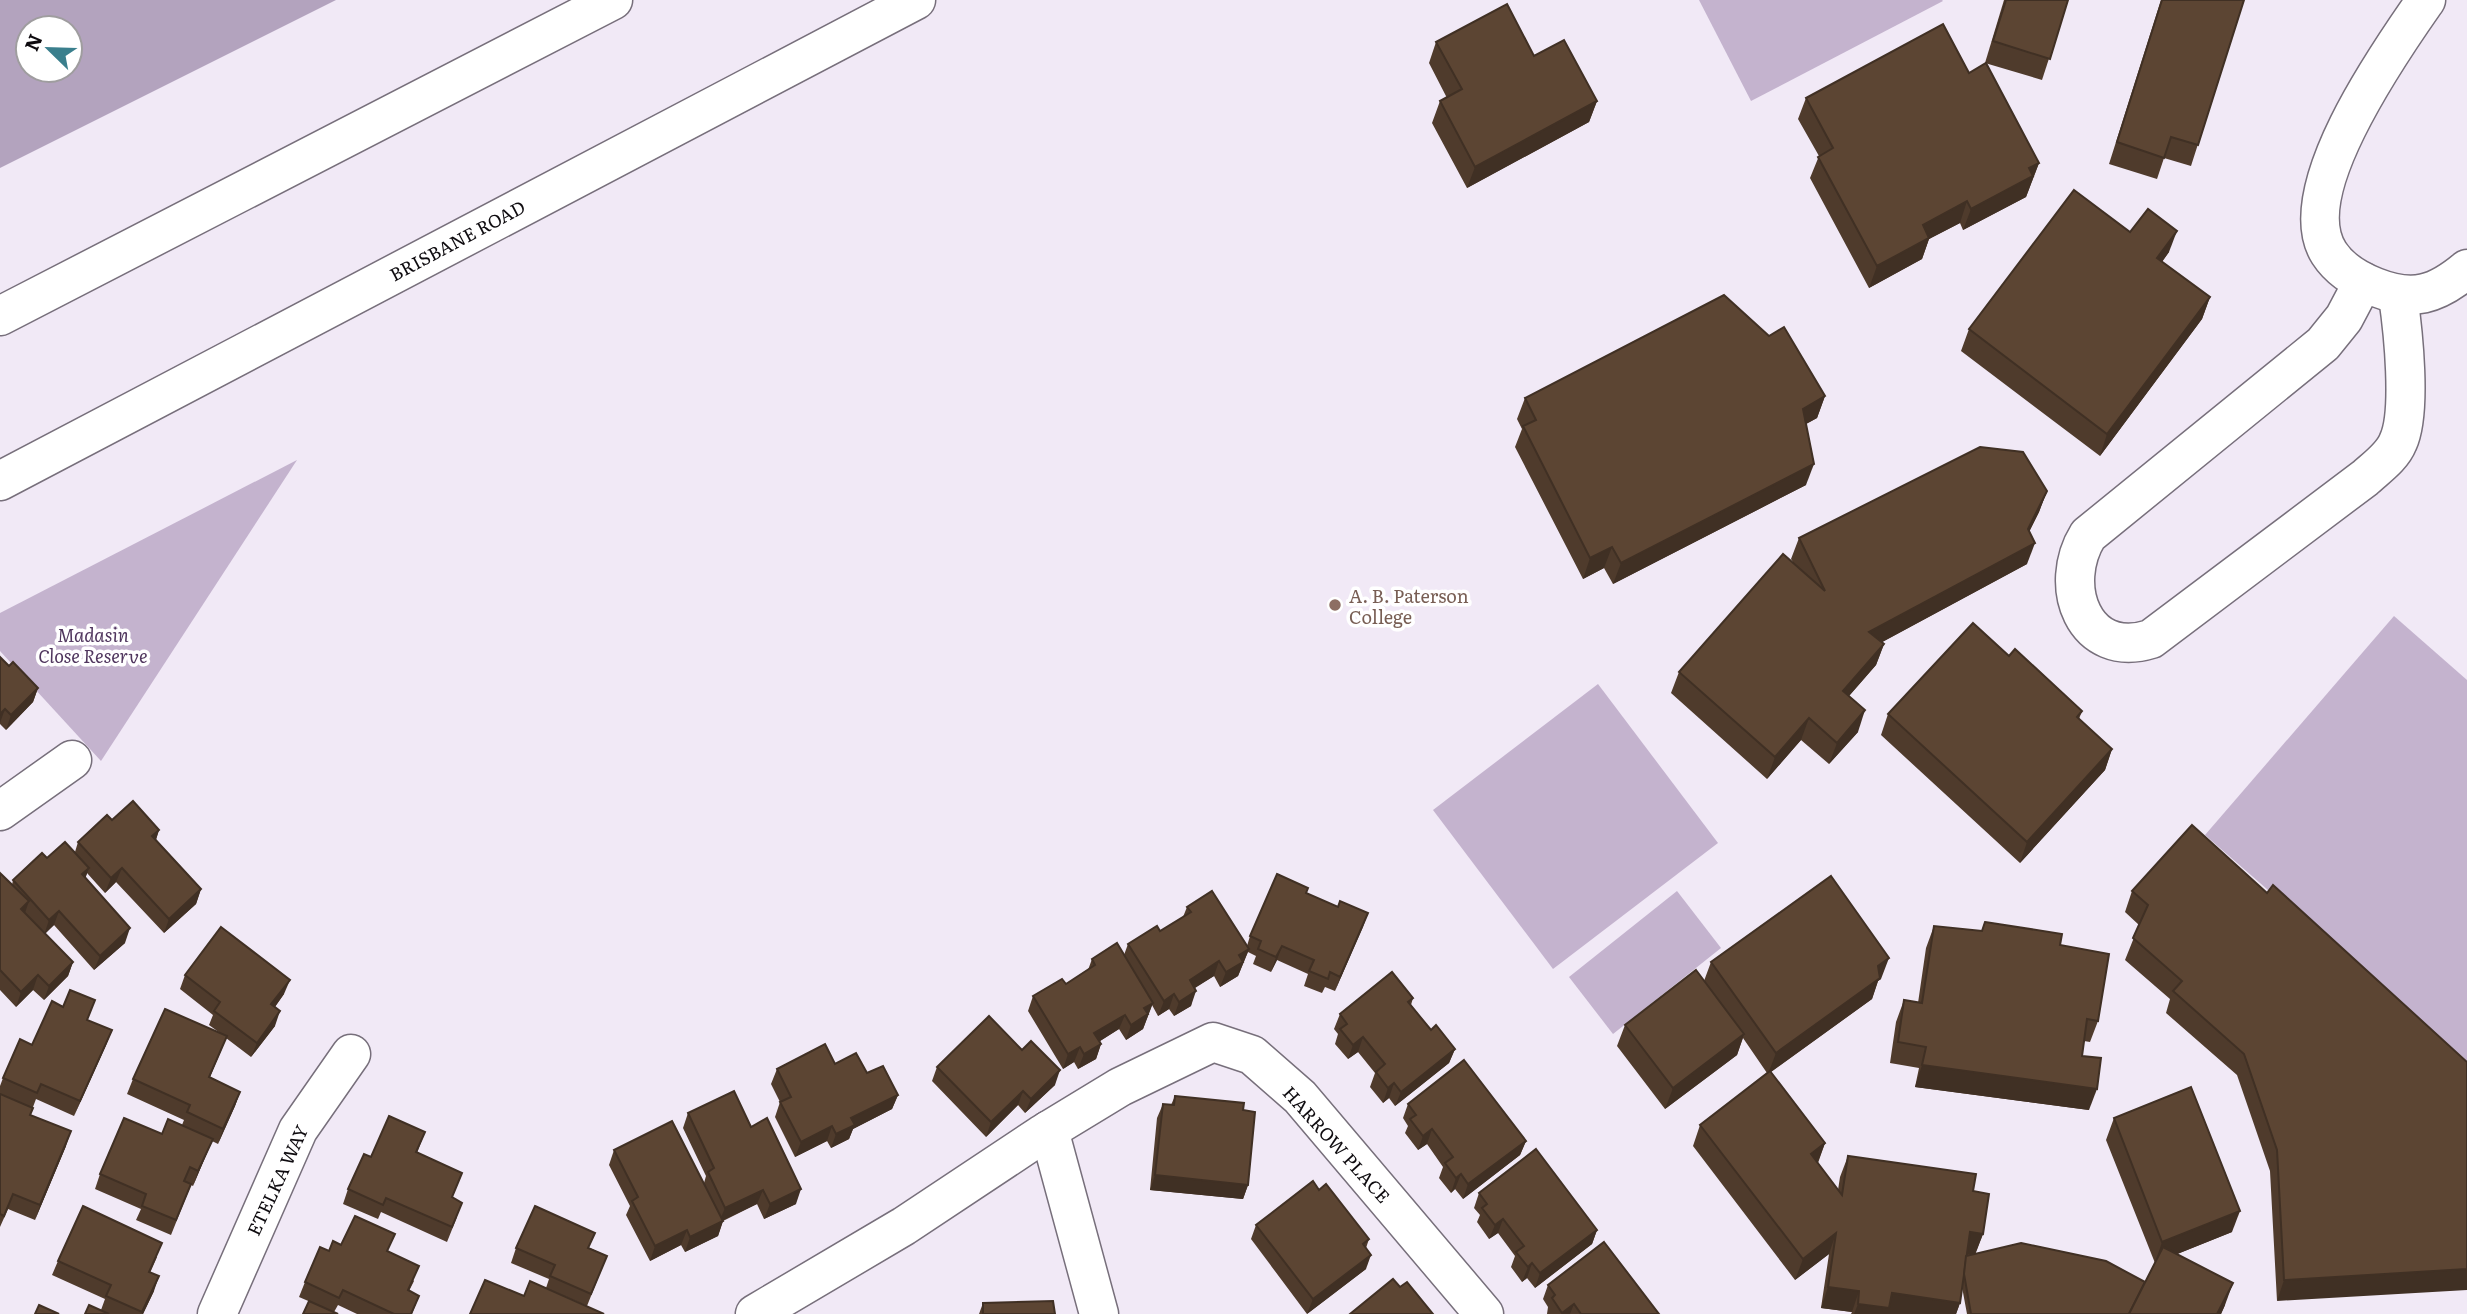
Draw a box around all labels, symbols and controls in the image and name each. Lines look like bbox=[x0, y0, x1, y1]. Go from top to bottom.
north arrow bbox=[14, 14, 84, 84]
text: N bbox=[16, 29, 48, 55]
street label: BRISBANE ROAD bbox=[384, 193, 530, 287]
place label: A. B. Paterson College bbox=[1349, 582, 1469, 630]
marker: A. B. Paterson College bbox=[1327, 597, 1343, 613]
park label: Madasin Close Reserve bbox=[38, 621, 148, 669]
street label: HARROW PLACE bbox=[1277, 1079, 1397, 1209]
street label: ETELKA WAY bbox=[240, 1120, 315, 1240]

